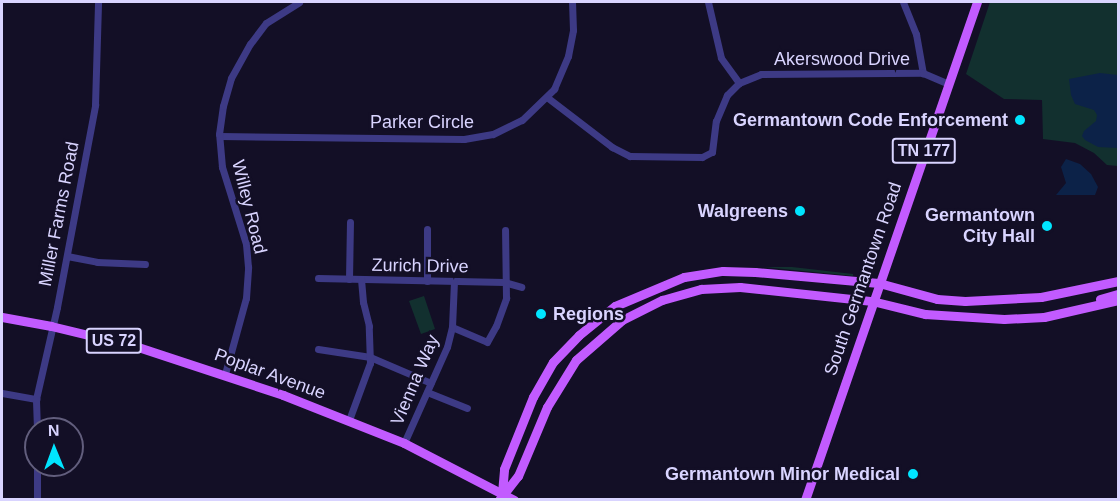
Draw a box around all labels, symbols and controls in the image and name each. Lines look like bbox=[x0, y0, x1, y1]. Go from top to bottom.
street label: Akerswood Drive bbox=[774, 48, 910, 70]
place label: Germantown Code Enforcement bbox=[733, 109, 1008, 131]
street label: Parker Circle bbox=[370, 111, 474, 133]
marker: Germantown Code Enforcement bbox=[1013, 113, 1027, 127]
road number: TN 177 bbox=[891, 138, 957, 164]
street label: Miller Farms Road bbox=[34, 140, 84, 288]
street label: Willey Road bbox=[227, 158, 271, 256]
street label: South Germantown Road bbox=[820, 179, 906, 379]
place label: Walgreens bbox=[698, 200, 788, 222]
marker: Walgreens bbox=[793, 204, 807, 218]
place label: Germantown City Hall bbox=[925, 205, 1035, 248]
marker: Germantown City Hall bbox=[1040, 219, 1054, 233]
street label: Zurich Drive bbox=[371, 254, 469, 278]
place label: Regions bbox=[553, 303, 624, 325]
marker: Regions bbox=[534, 307, 548, 321]
road number: US 72 bbox=[86, 328, 142, 354]
street label: Vienna Way bbox=[386, 332, 444, 428]
street label: Poplar Avenue bbox=[211, 344, 329, 404]
north arrow bbox=[24, 417, 84, 477]
text: N bbox=[48, 422, 60, 439]
place label: Germantown Minor Medical bbox=[665, 463, 900, 485]
marker: Germantown Minor Medical bbox=[904, 465, 922, 483]

